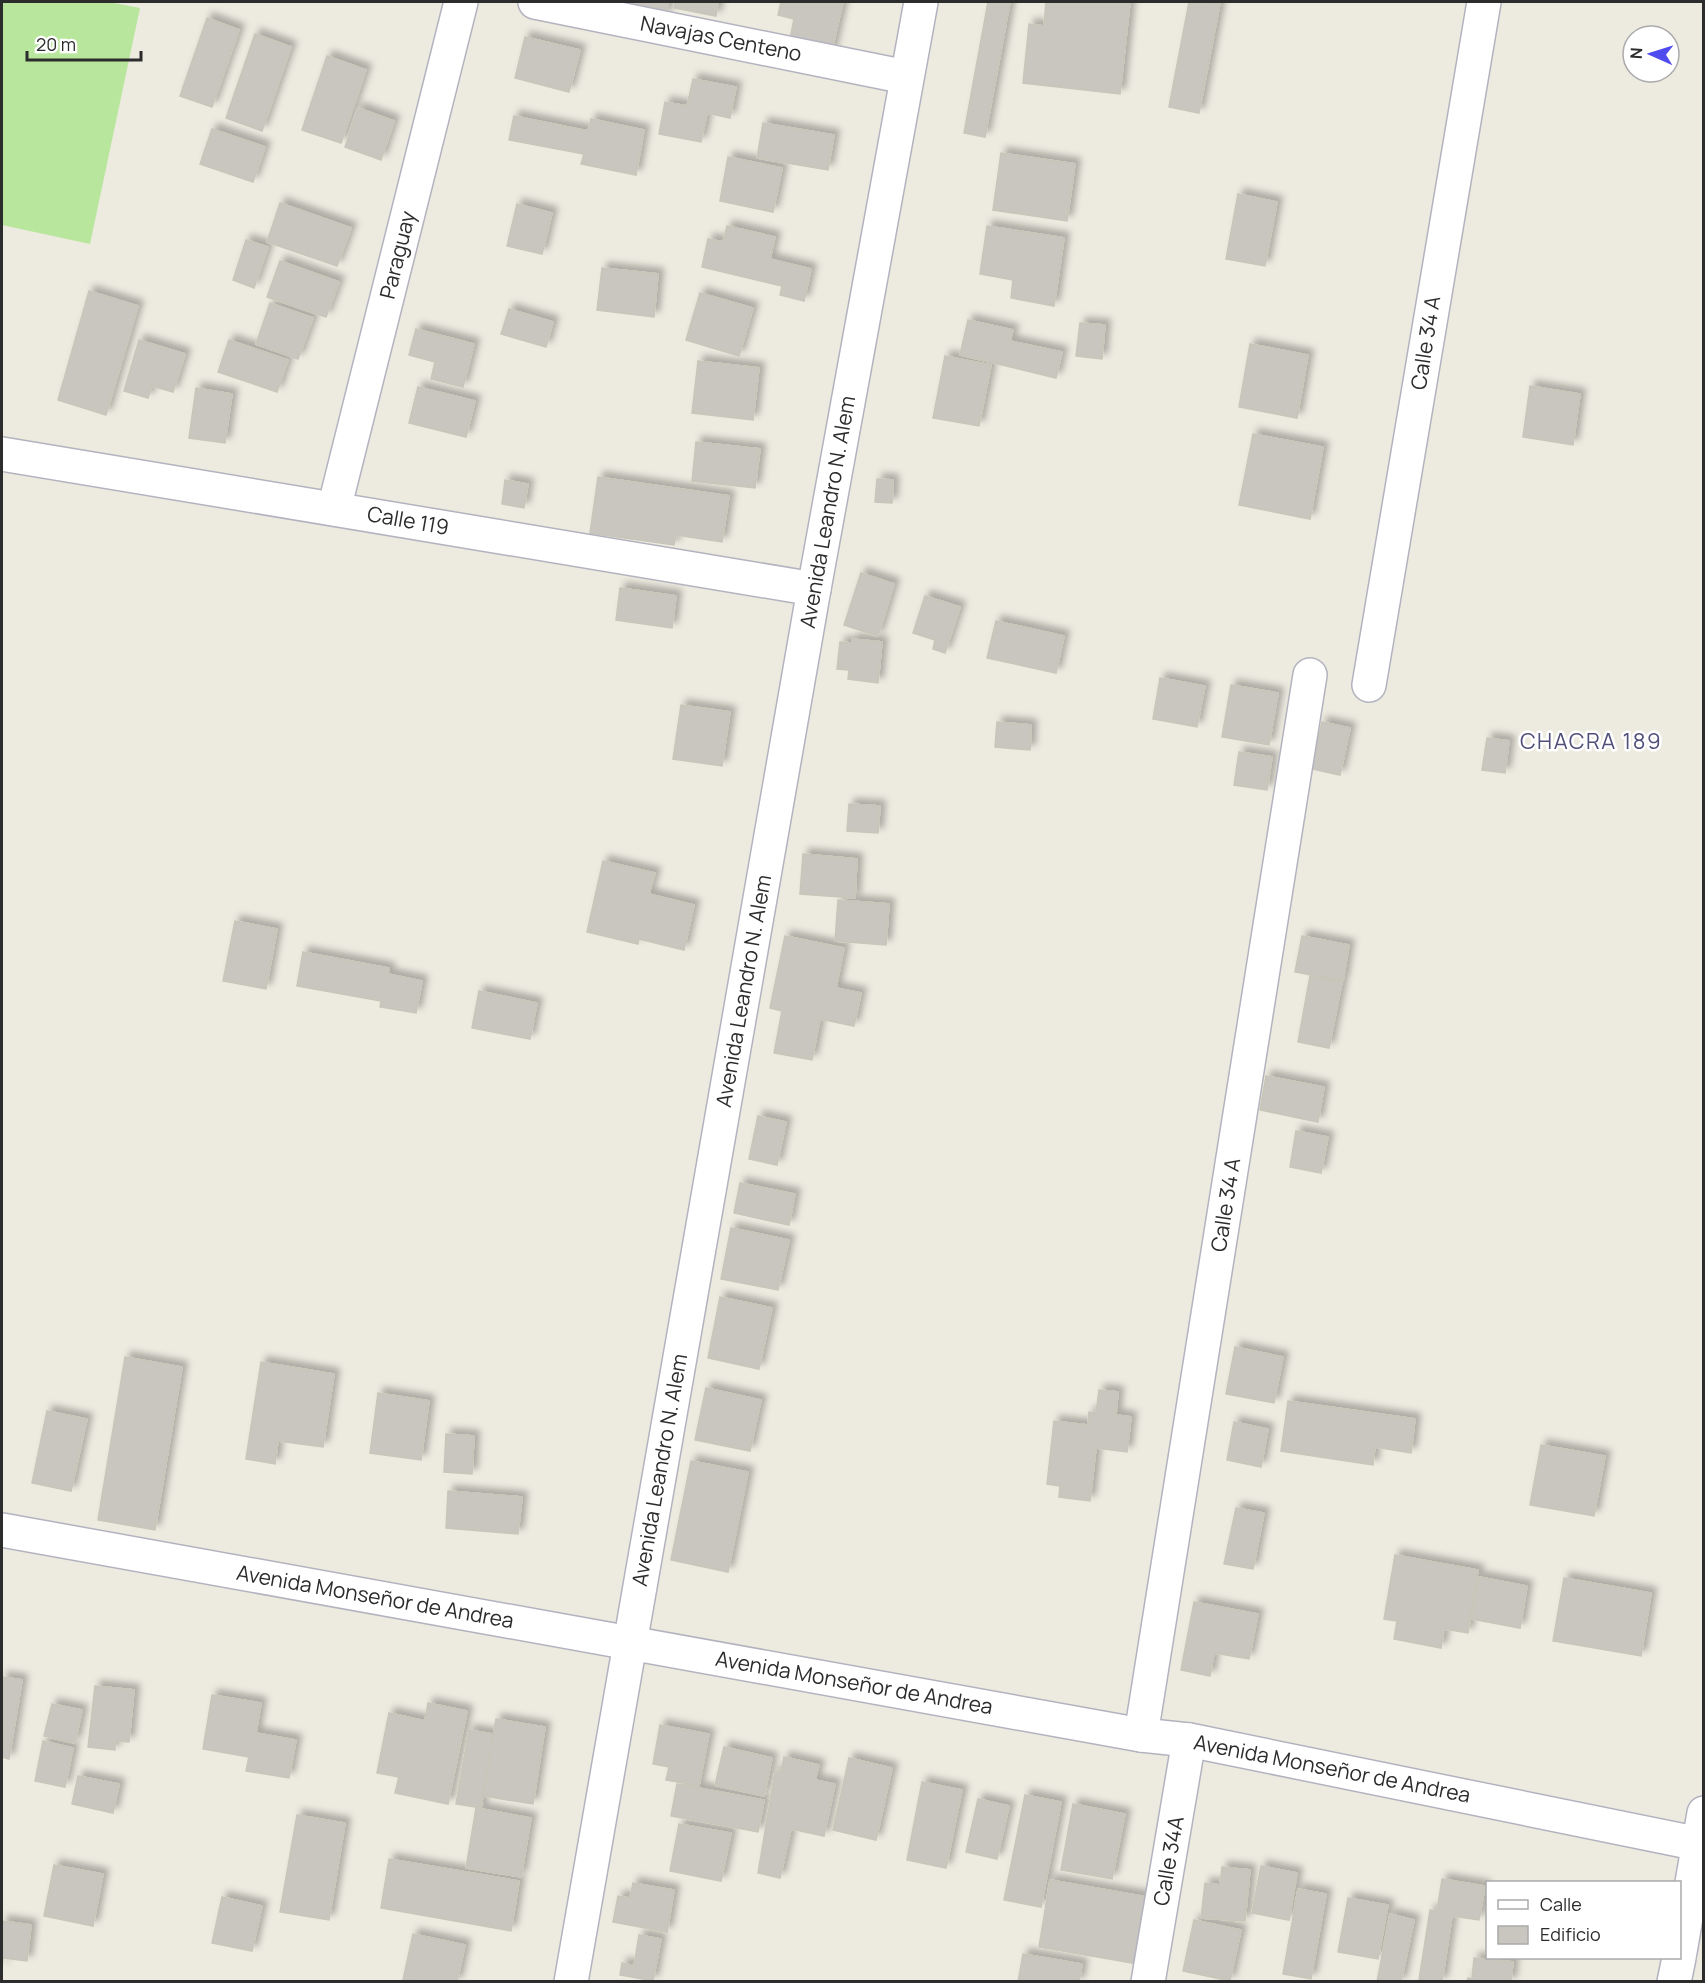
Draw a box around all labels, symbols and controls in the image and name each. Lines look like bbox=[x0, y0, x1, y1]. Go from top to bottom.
street label: Navajas Centeno bbox=[638, 9, 804, 67]
scale bar bbox=[27, 24, 141, 62]
north arrow bbox=[1621, 24, 1681, 84]
text: 20 m bbox=[36, 32, 76, 56]
text: N bbox=[1625, 47, 1647, 60]
street label: Paraguay bbox=[373, 208, 421, 302]
street label: Calle 34 A bbox=[1404, 294, 1446, 392]
street label: Avenida Leandro N. Alem bbox=[793, 393, 861, 630]
street label: Calle 119 bbox=[365, 499, 451, 541]
district label: CHACRA 189 bbox=[1520, 726, 1662, 756]
street label: Avenida Leandro N. Alem bbox=[709, 872, 777, 1109]
street label: Calle 34 A bbox=[1204, 1156, 1246, 1254]
street label: Avenida Leandro N. Alem bbox=[625, 1351, 693, 1588]
street label: Avenida Monseñor de Andrea bbox=[234, 1558, 516, 1634]
street label: Avenida Monseñor de Andrea bbox=[713, 1644, 995, 1720]
street label: Avenida Monseñor de Andrea bbox=[1192, 1727, 1473, 1809]
street label: Calle 34A bbox=[1146, 1814, 1190, 1908]
legend bbox=[1486, 1881, 1681, 1959]
text: Calle bbox=[1540, 1892, 1582, 1916]
text: Edificio bbox=[1540, 1922, 1601, 1946]

